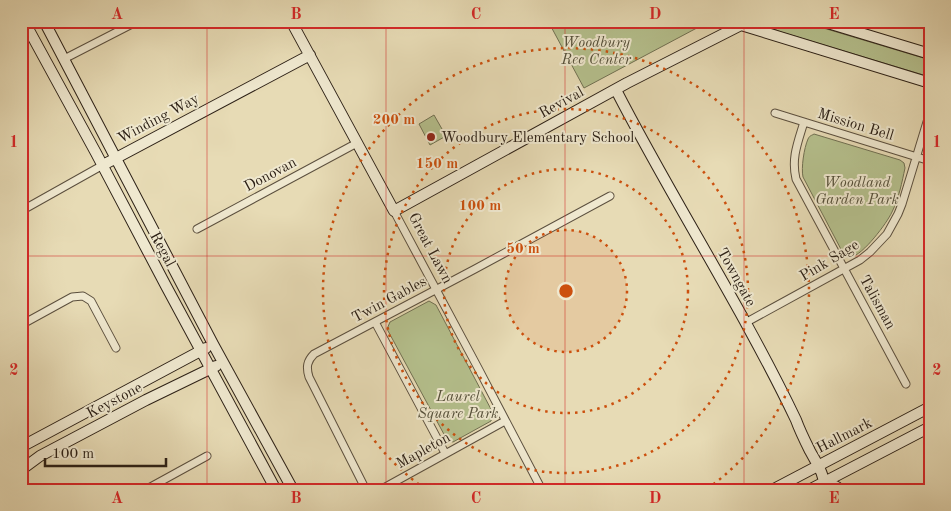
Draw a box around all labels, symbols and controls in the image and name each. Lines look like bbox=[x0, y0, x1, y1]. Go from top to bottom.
text: A bbox=[111, 7, 123, 23]
text: B bbox=[290, 7, 302, 23]
text: C bbox=[471, 7, 481, 23]
text: D bbox=[649, 7, 661, 23]
text: E bbox=[828, 7, 840, 23]
park label: Woodbury Rec Center bbox=[560, 36, 631, 68]
street label: Revival bbox=[537, 85, 587, 122]
street label: Winding Way bbox=[116, 92, 202, 147]
street label: Mission Bell bbox=[816, 107, 895, 144]
text: 200 m bbox=[373, 113, 415, 128]
marker: Woodbury Elementary School bbox=[425, 131, 437, 143]
place label: Woodbury Elementary School bbox=[441, 131, 634, 146]
text: 1 bbox=[9, 135, 19, 151]
text: 1 bbox=[932, 135, 942, 151]
street label: Donovan bbox=[242, 155, 299, 195]
text: 150 m bbox=[416, 157, 458, 172]
park label: Woodland Garden Park bbox=[815, 176, 899, 208]
text: 100 m bbox=[459, 199, 501, 214]
street label: Great Lawn bbox=[405, 211, 455, 286]
street label: Regal bbox=[146, 230, 177, 270]
street label: Pink Sage bbox=[798, 238, 862, 285]
text: 50 m bbox=[506, 242, 540, 257]
street label: Towngate bbox=[714, 246, 758, 310]
street label: Talisman bbox=[856, 273, 898, 332]
street label: Twin Gables bbox=[350, 274, 429, 326]
centre of rings bbox=[557, 282, 575, 300]
text: 2 bbox=[9, 363, 19, 379]
text: 2 bbox=[932, 363, 942, 379]
street label: Keystone bbox=[85, 380, 145, 422]
park label: Laurel Square Park bbox=[418, 390, 498, 422]
street label: Hallmark bbox=[814, 416, 875, 457]
street label: Mapleton bbox=[394, 430, 453, 472]
scale bar bbox=[45, 436, 166, 468]
text: 100 m bbox=[52, 447, 94, 462]
text: A bbox=[111, 491, 123, 507]
text: B bbox=[290, 491, 302, 507]
text: C bbox=[471, 491, 481, 507]
text: D bbox=[649, 491, 661, 507]
text: E bbox=[828, 491, 840, 507]

